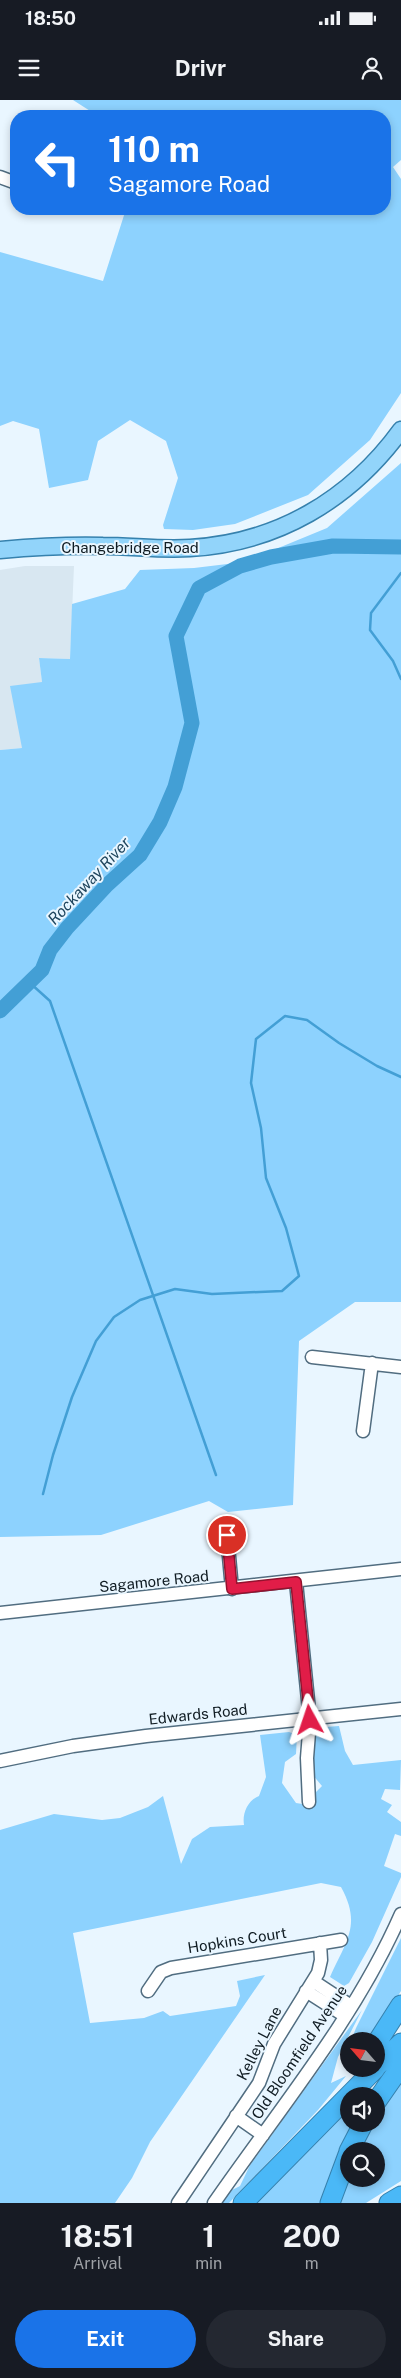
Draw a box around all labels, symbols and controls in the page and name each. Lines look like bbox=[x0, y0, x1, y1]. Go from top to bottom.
text: 18:50 bbox=[25, 7, 76, 29]
icon: menu bbox=[15, 54, 43, 82]
icon: person bbox=[358, 54, 386, 82]
text: Drivr bbox=[175, 55, 226, 81]
text: 110 m bbox=[108, 129, 200, 170]
icon: left bbox=[25, 130, 90, 195]
text: Sagamore Road bbox=[108, 171, 270, 197]
street label: Changebridge Road bbox=[61, 539, 199, 556]
water label: Rockaway River bbox=[44, 833, 135, 929]
pin bbox=[206, 1514, 248, 1556]
icon: arrive bbox=[213, 1521, 241, 1549]
street label: Sagamore Road bbox=[98, 1567, 210, 1595]
position arrow bbox=[283, 1693, 335, 1745]
street label: Edwards Road bbox=[148, 1700, 248, 1728]
street label: Hopkins Court bbox=[186, 1924, 288, 1956]
street label: Old Bloomfield Avenue bbox=[248, 1982, 350, 2122]
street label: Kelley Lane bbox=[233, 2003, 285, 2083]
north arrow bbox=[340, 2032, 385, 2078]
map controls bbox=[340, 2032, 385, 2187]
button: sound bbox=[340, 2087, 385, 2132]
button: search bbox=[340, 2142, 385, 2187]
text: 18:51 bbox=[61, 2218, 135, 2254]
text: 1 bbox=[202, 2218, 215, 2254]
text: 200 bbox=[283, 2218, 340, 2254]
text: Arrival bbox=[73, 2254, 122, 2273]
text: min bbox=[195, 2254, 222, 2273]
text: m bbox=[305, 2254, 319, 2273]
button: Exit bbox=[15, 2310, 196, 2368]
button: Share bbox=[206, 2310, 386, 2368]

